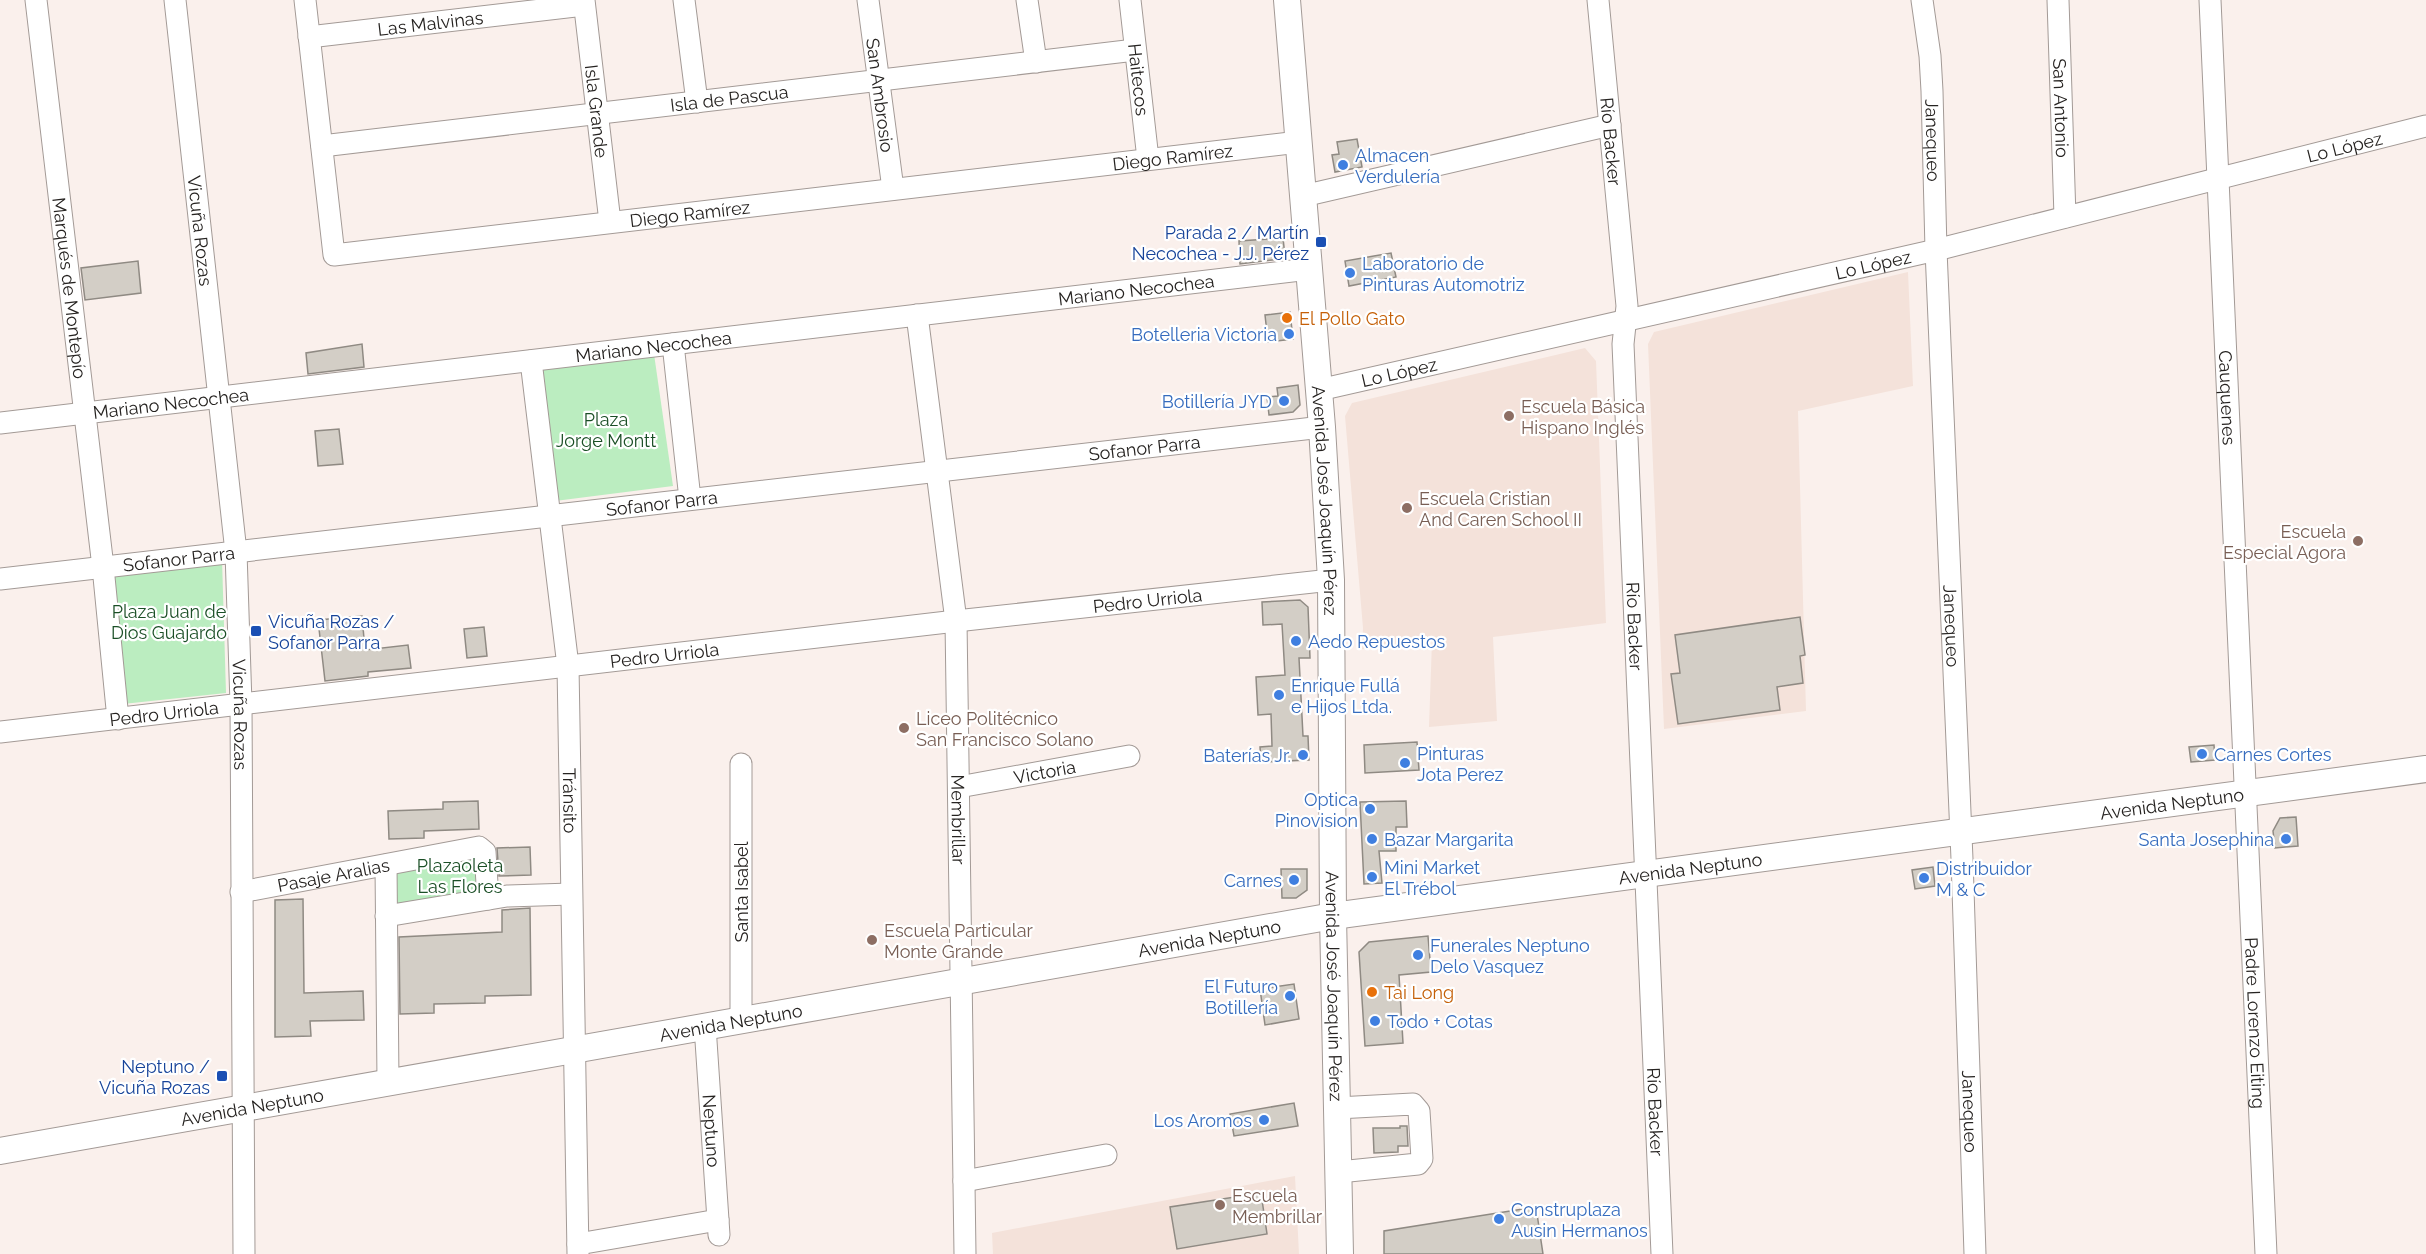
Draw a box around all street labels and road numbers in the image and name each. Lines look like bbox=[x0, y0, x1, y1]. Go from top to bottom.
street label: Las Malvinas bbox=[376, 6, 484, 39]
street label: San Ambrosio bbox=[863, 37, 899, 154]
street label: Haitecos bbox=[1124, 42, 1154, 117]
street label: San Antonio bbox=[2049, 58, 2074, 158]
street label: Isla Grande bbox=[581, 64, 613, 159]
street label: Isla de Pascua bbox=[669, 81, 789, 115]
street label: Río Backer bbox=[1597, 96, 1626, 187]
street label: Janequeo bbox=[1922, 99, 1945, 182]
street label: Lo López bbox=[2305, 127, 2384, 166]
street label: Diego Ramírez bbox=[1111, 139, 1234, 174]
street label: Vicuña Rozas bbox=[184, 174, 217, 287]
street label: Marqués de Montepío bbox=[49, 196, 91, 380]
street label: Diego Ramírez bbox=[629, 196, 751, 231]
street label: Lo López bbox=[1833, 246, 1913, 283]
street label: Mariano Necochea bbox=[1057, 270, 1215, 309]
street label: Mariano Necochea bbox=[574, 327, 733, 366]
street label: Cauquenes bbox=[2215, 350, 2240, 446]
street label: Lo López bbox=[1359, 353, 1439, 391]
street label: Mariano Necochea bbox=[92, 383, 250, 423]
street label: Avenida José Joaquín Pérez bbox=[1308, 385, 1342, 616]
street label: Sofanor Parra bbox=[1087, 431, 1201, 464]
street label: Sofanor Parra bbox=[605, 486, 719, 520]
street label: Sofanor Parra bbox=[122, 542, 236, 575]
street label: Río Backer bbox=[1623, 581, 1648, 672]
street label: Pedro Urriola bbox=[1092, 584, 1203, 616]
street label: Janequeo bbox=[1940, 584, 1964, 668]
street label: Pedro Urriola bbox=[609, 638, 720, 672]
street label: Vicuña Rozas bbox=[229, 659, 252, 770]
street label: Pedro Urriola bbox=[108, 696, 220, 730]
street label: Victoria bbox=[1012, 755, 1077, 787]
street label: Tránsito bbox=[559, 768, 581, 834]
street label: Membrillar bbox=[948, 774, 970, 865]
street label: Avenida Neptuno bbox=[2099, 783, 2245, 823]
street label: Santa Isabel bbox=[731, 841, 752, 943]
street label: Avenida Neptuno bbox=[1617, 848, 1764, 888]
street label: Pasaje Aralias bbox=[276, 854, 391, 895]
street label: Avenida José Joaquín Pérez bbox=[1322, 871, 1347, 1102]
street label: Avenida Neptuno bbox=[1136, 915, 1283, 961]
street label: Padre Lorenzo Eiting bbox=[2241, 937, 2270, 1109]
street label: Avenida Neptuno bbox=[658, 999, 804, 1045]
street label: Río Backer bbox=[1644, 1067, 1668, 1157]
street label: Janequeo bbox=[1958, 1070, 1982, 1153]
street label: Avenida Neptuno bbox=[179, 1084, 325, 1129]
street label: Neptuno bbox=[699, 1094, 725, 1168]

